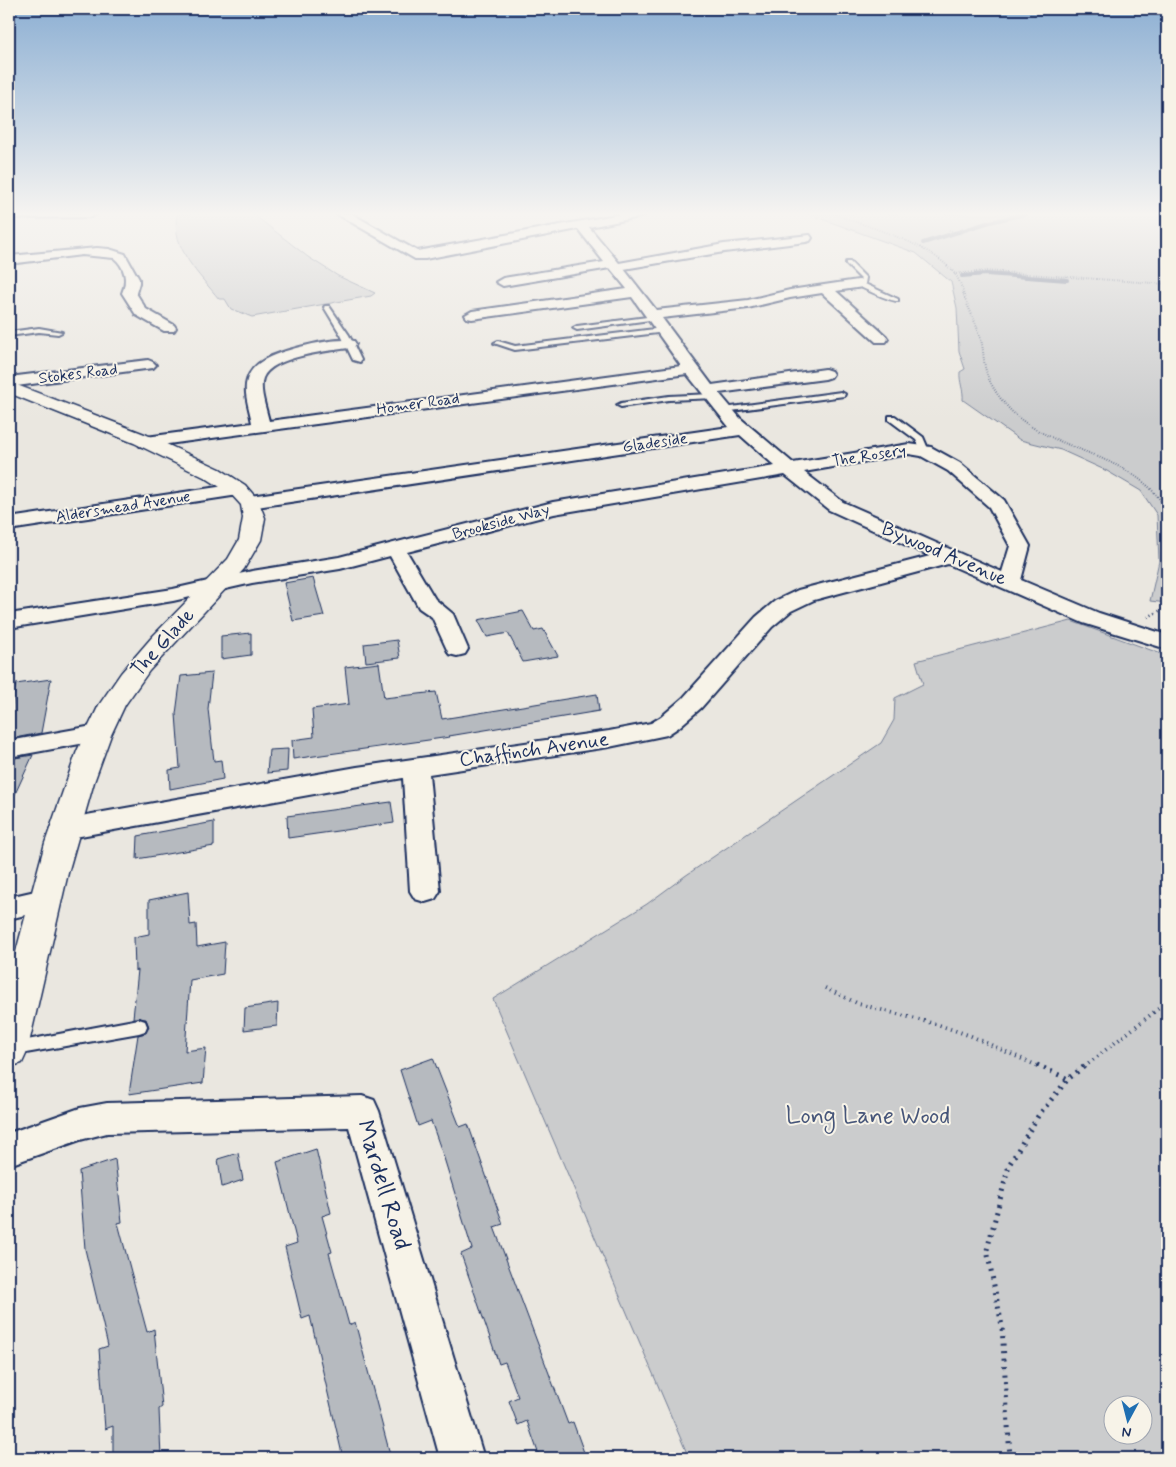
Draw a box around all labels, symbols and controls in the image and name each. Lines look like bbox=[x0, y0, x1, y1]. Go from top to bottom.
street label: Stokes Road bbox=[37, 359, 119, 389]
street label: Homer Road bbox=[375, 388, 461, 420]
street label: Gladeside bbox=[621, 428, 689, 458]
street label: The Rosery bbox=[830, 440, 908, 472]
street label: Aldersmead Avenue bbox=[54, 486, 192, 528]
street label: Brookside Way bbox=[450, 499, 552, 545]
street label: Bywood Avenue bbox=[877, 515, 1011, 593]
street label: The Glade bbox=[125, 603, 201, 683]
street label: Chaffinch Avenue bbox=[458, 726, 610, 774]
park label: Long Lane Wood bbox=[786, 1101, 950, 1134]
street label: Mardell Road bbox=[349, 1116, 417, 1254]
north arrow bbox=[1104, 1394, 1154, 1444]
text: N bbox=[1121, 1422, 1132, 1441]

